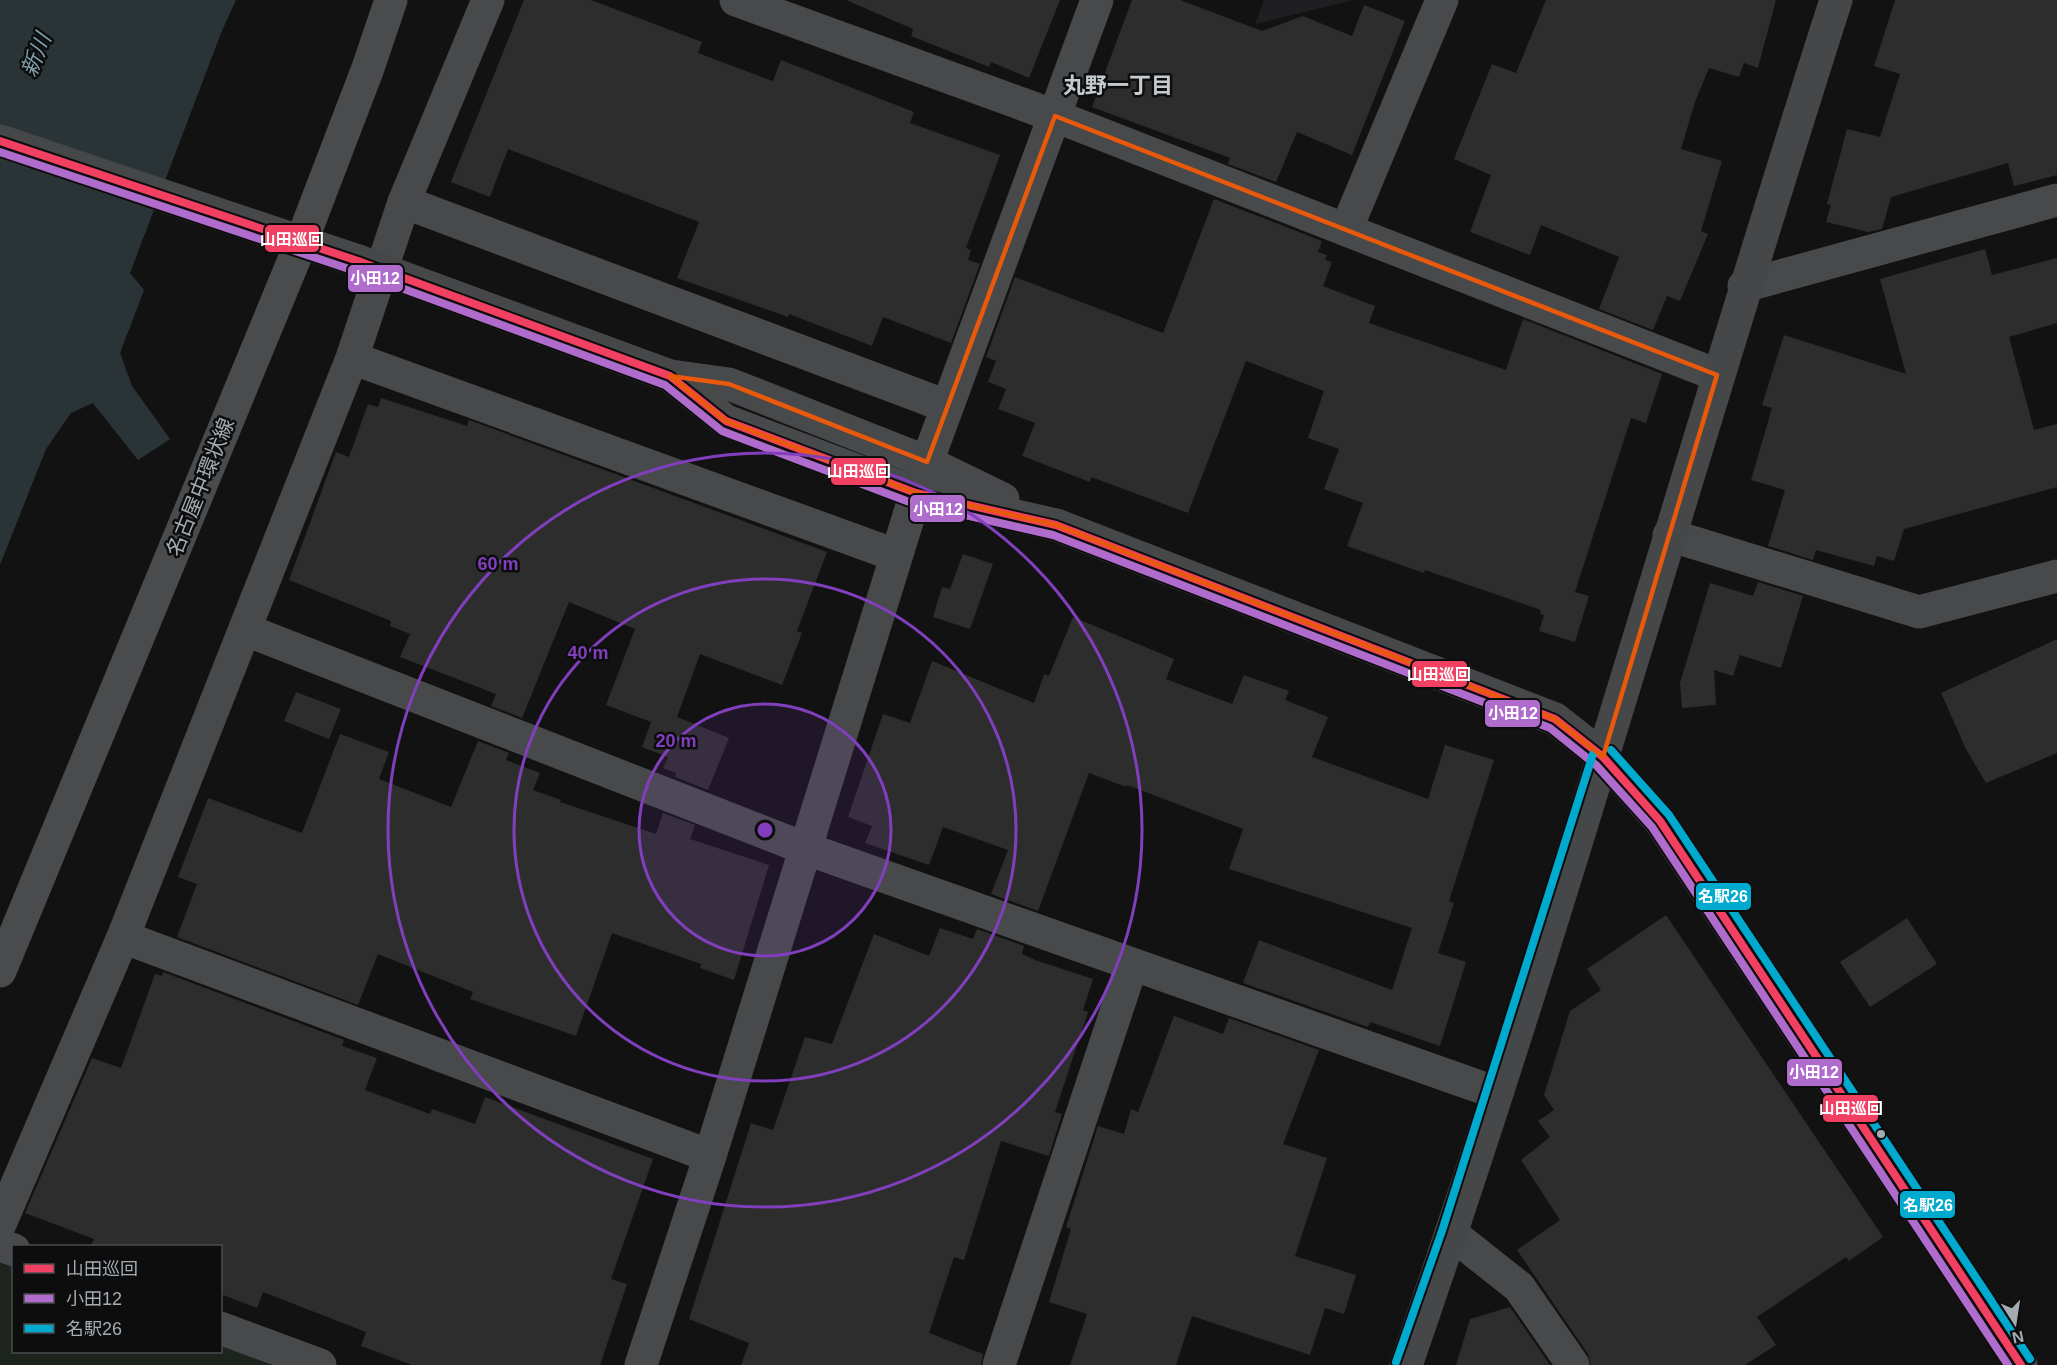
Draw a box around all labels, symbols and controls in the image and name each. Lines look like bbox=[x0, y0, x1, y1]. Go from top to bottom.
water label: 新川 bbox=[16, 28, 57, 80]
district label: 丸野一丁目 bbox=[1063, 73, 1173, 98]
line badge: 山田巡回 bbox=[264, 224, 320, 253]
text: 山田巡回 bbox=[260, 231, 324, 248]
line badge: 小田12 bbox=[347, 264, 404, 293]
text: 小田12 bbox=[350, 270, 400, 287]
street label: 名古屋中環状線 bbox=[162, 415, 238, 559]
line badge: 山田巡回 bbox=[830, 457, 887, 486]
text: 山田巡回 bbox=[827, 463, 891, 480]
line badge: 小田12 bbox=[909, 494, 966, 523]
text: 小田12 bbox=[913, 501, 963, 518]
text: 60 m bbox=[477, 554, 519, 574]
text: 40 m bbox=[567, 643, 609, 663]
line badge: 山田巡回 bbox=[1411, 660, 1468, 688]
text: 山田巡回 bbox=[1407, 666, 1471, 683]
line badge: 小田12 bbox=[1484, 699, 1541, 728]
text: 小田12 bbox=[1488, 705, 1538, 722]
text: 20 m bbox=[655, 731, 697, 751]
centre of rings bbox=[755, 820, 775, 840]
line badge: 名駅26 bbox=[1695, 882, 1752, 911]
text: 名駅26 bbox=[1698, 888, 1748, 905]
line badge: 小田12 bbox=[1786, 1058, 1843, 1087]
text: 小田12 bbox=[1789, 1064, 1839, 1081]
line badge: 山田巡回 bbox=[1822, 1094, 1879, 1123]
text: 山田巡回 bbox=[1819, 1100, 1883, 1117]
unlabelled marker bbox=[1875, 1128, 1887, 1140]
line badge: 名駅26 bbox=[1899, 1190, 1956, 1219]
text: 名駅26 bbox=[1903, 1197, 1953, 1214]
legend bbox=[12, 1245, 222, 1353]
text: 山田巡回 bbox=[66, 1259, 138, 1279]
text: 小田12 bbox=[66, 1289, 122, 1309]
north arrow bbox=[1985, 1293, 2045, 1353]
text: 名駅26 bbox=[66, 1319, 122, 1339]
text: N bbox=[2011, 1328, 2025, 1347]

